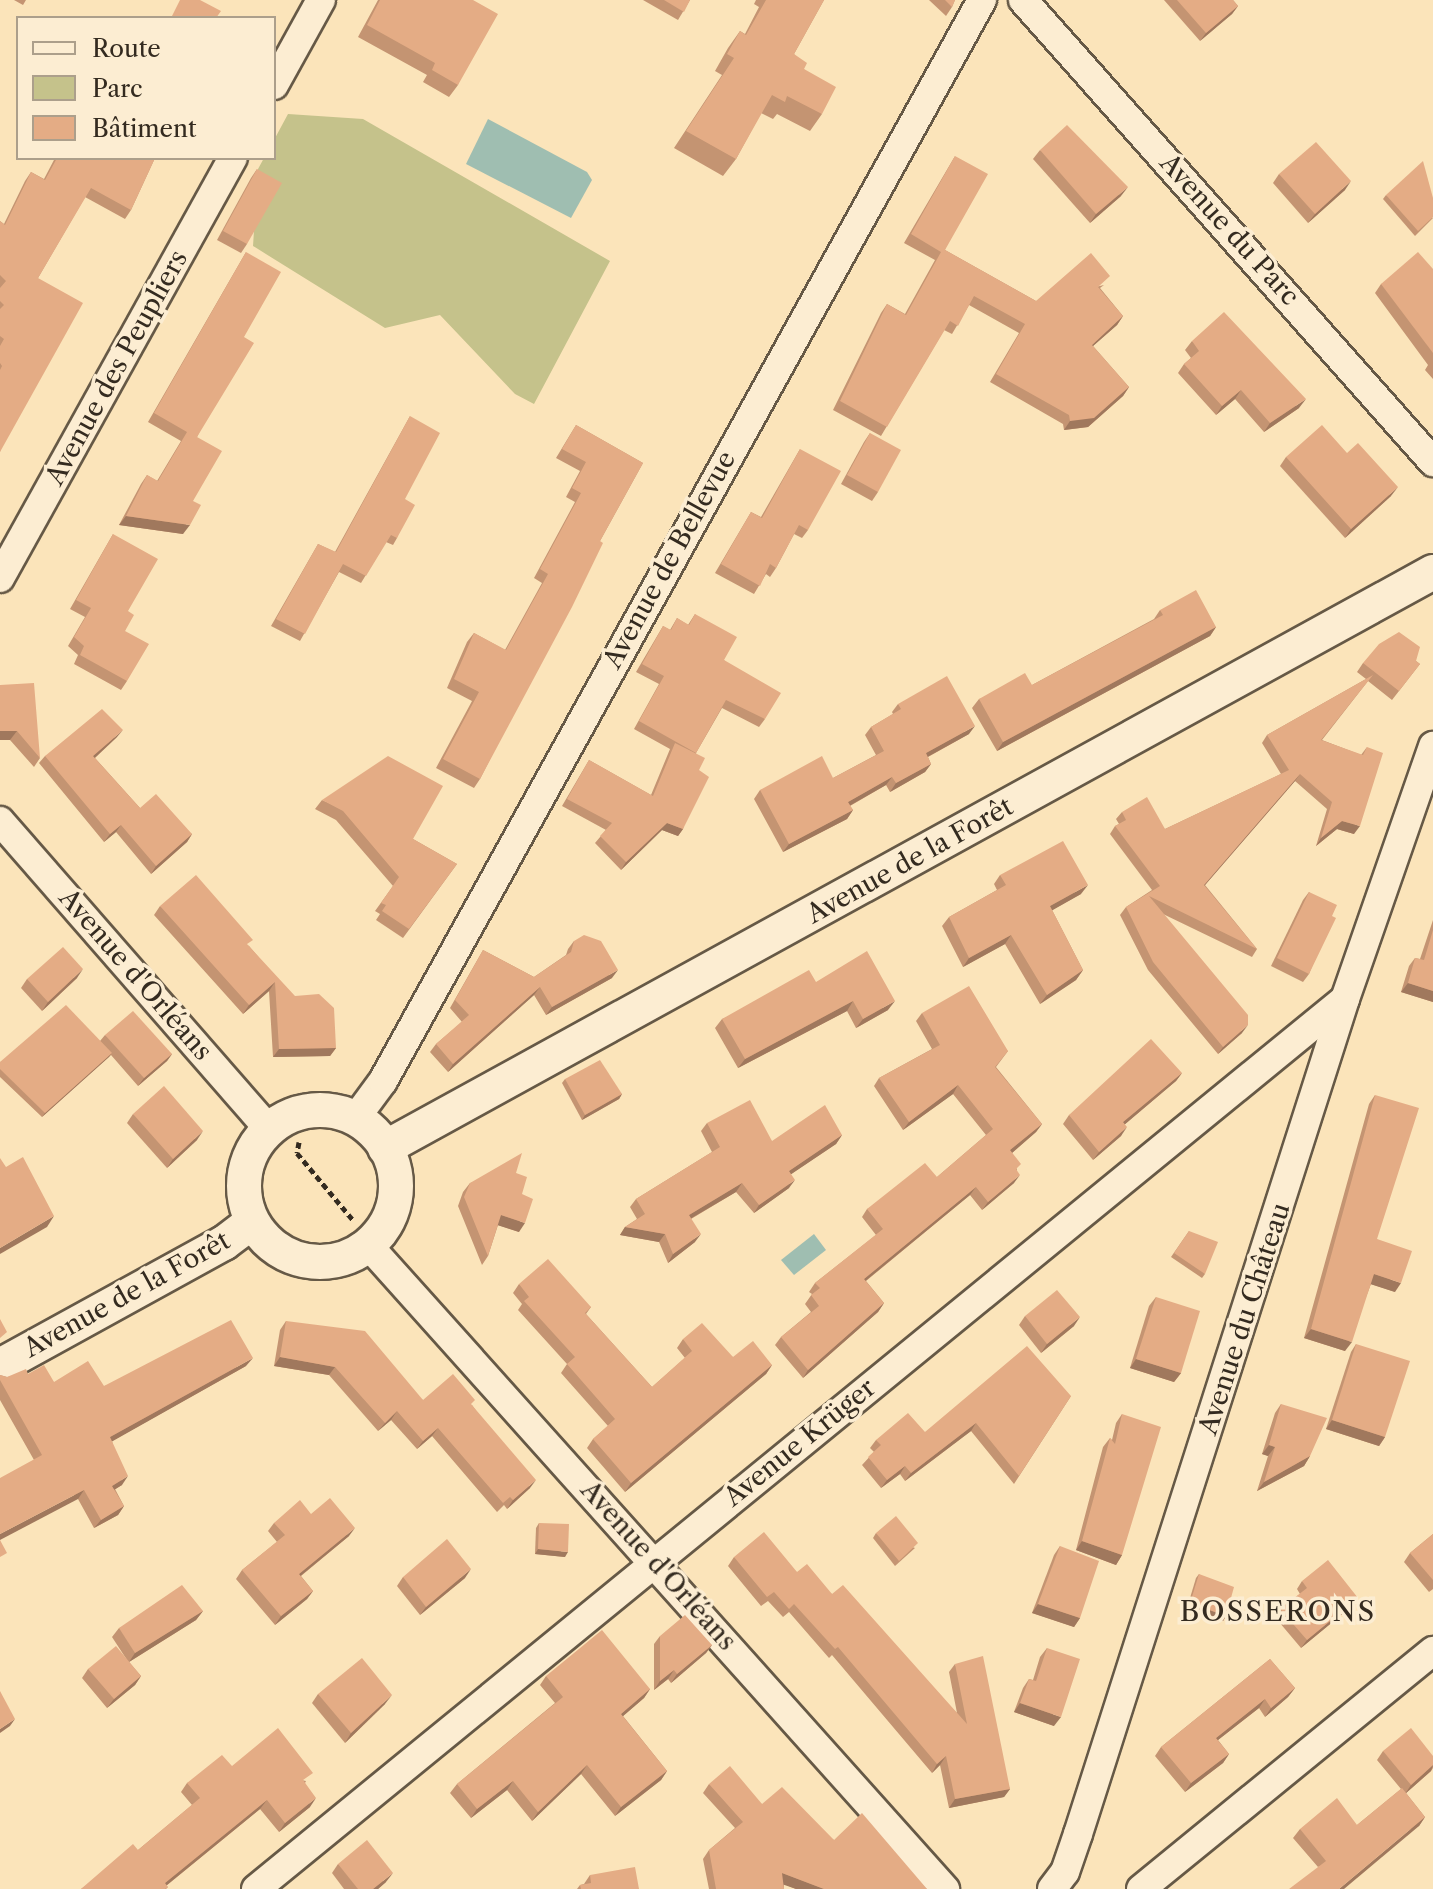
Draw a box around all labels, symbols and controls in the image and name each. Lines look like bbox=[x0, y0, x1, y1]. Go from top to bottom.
legend bbox=[16, 16, 276, 160]
text: Route bbox=[92, 34, 161, 63]
text: Parc bbox=[92, 74, 143, 103]
text: Bâtiment bbox=[92, 114, 197, 143]
street label: Avenue du Parc bbox=[1153, 148, 1305, 312]
street label: Avenue des Peupliers bbox=[39, 245, 195, 491]
street label: Avenue de Bellevue bbox=[597, 446, 743, 674]
street label: Avenue de la Forêt bbox=[801, 791, 1019, 931]
street label: Avenue d'Orléans bbox=[52, 883, 218, 1067]
street label: Avenue du Château bbox=[1193, 1199, 1297, 1439]
street label: Avenue de la Forêt bbox=[18, 1225, 236, 1365]
street label: Avenue Krüger bbox=[718, 1373, 882, 1513]
street label: Avenue d'Orléans bbox=[574, 1475, 742, 1657]
district label: BOSSERONS bbox=[1180, 1594, 1376, 1628]

